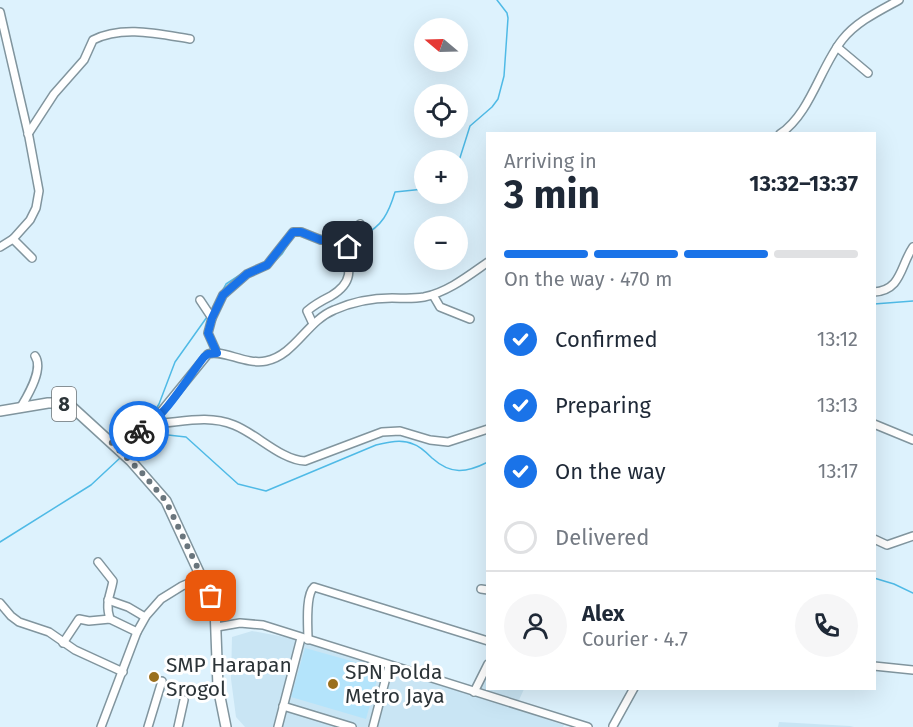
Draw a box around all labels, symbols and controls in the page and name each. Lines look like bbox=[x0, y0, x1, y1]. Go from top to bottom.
north arrow bbox=[414, 18, 468, 72]
map controls bbox=[414, 18, 468, 270]
button: locate bbox=[414, 84, 468, 138]
text: Arriving in bbox=[504, 149, 597, 173]
button: + bbox=[414, 150, 468, 204]
text: 13:32–13:37 bbox=[749, 170, 858, 197]
text: 3 min bbox=[504, 172, 600, 218]
button: − bbox=[414, 216, 468, 270]
pin bbox=[322, 221, 373, 272]
icon: home bbox=[331, 230, 364, 263]
text: On the way · 470 m bbox=[504, 267, 672, 291]
icon: check bbox=[504, 323, 537, 356]
text: Confirmed bbox=[555, 326, 658, 353]
text: 13:12 bbox=[817, 327, 858, 351]
road number: 8 bbox=[52, 387, 76, 421]
icon: check bbox=[504, 389, 537, 422]
text: Preparing bbox=[555, 392, 651, 419]
text: 13:13 bbox=[817, 393, 858, 417]
courier bbox=[109, 401, 169, 461]
icon: bike bbox=[123, 415, 156, 448]
icon: check bbox=[504, 455, 537, 488]
text: On the way bbox=[555, 458, 666, 485]
text: 13:17 bbox=[818, 459, 858, 483]
text: Delivered bbox=[555, 524, 650, 551]
pin bbox=[185, 570, 236, 621]
icon: bag bbox=[194, 579, 227, 612]
button: person bbox=[504, 594, 567, 657]
button: phone bbox=[795, 594, 858, 657]
text: Alex bbox=[582, 600, 625, 627]
text: Courier · 4.7 bbox=[582, 627, 688, 651]
place label: SMP Harapan Srogol bbox=[166, 652, 292, 702]
place label: SPN Polda Metro Jaya bbox=[345, 659, 445, 709]
marker: SMP Harapan Srogol bbox=[147, 670, 161, 684]
marker: SPN Polda Metro Jaya bbox=[326, 677, 340, 691]

